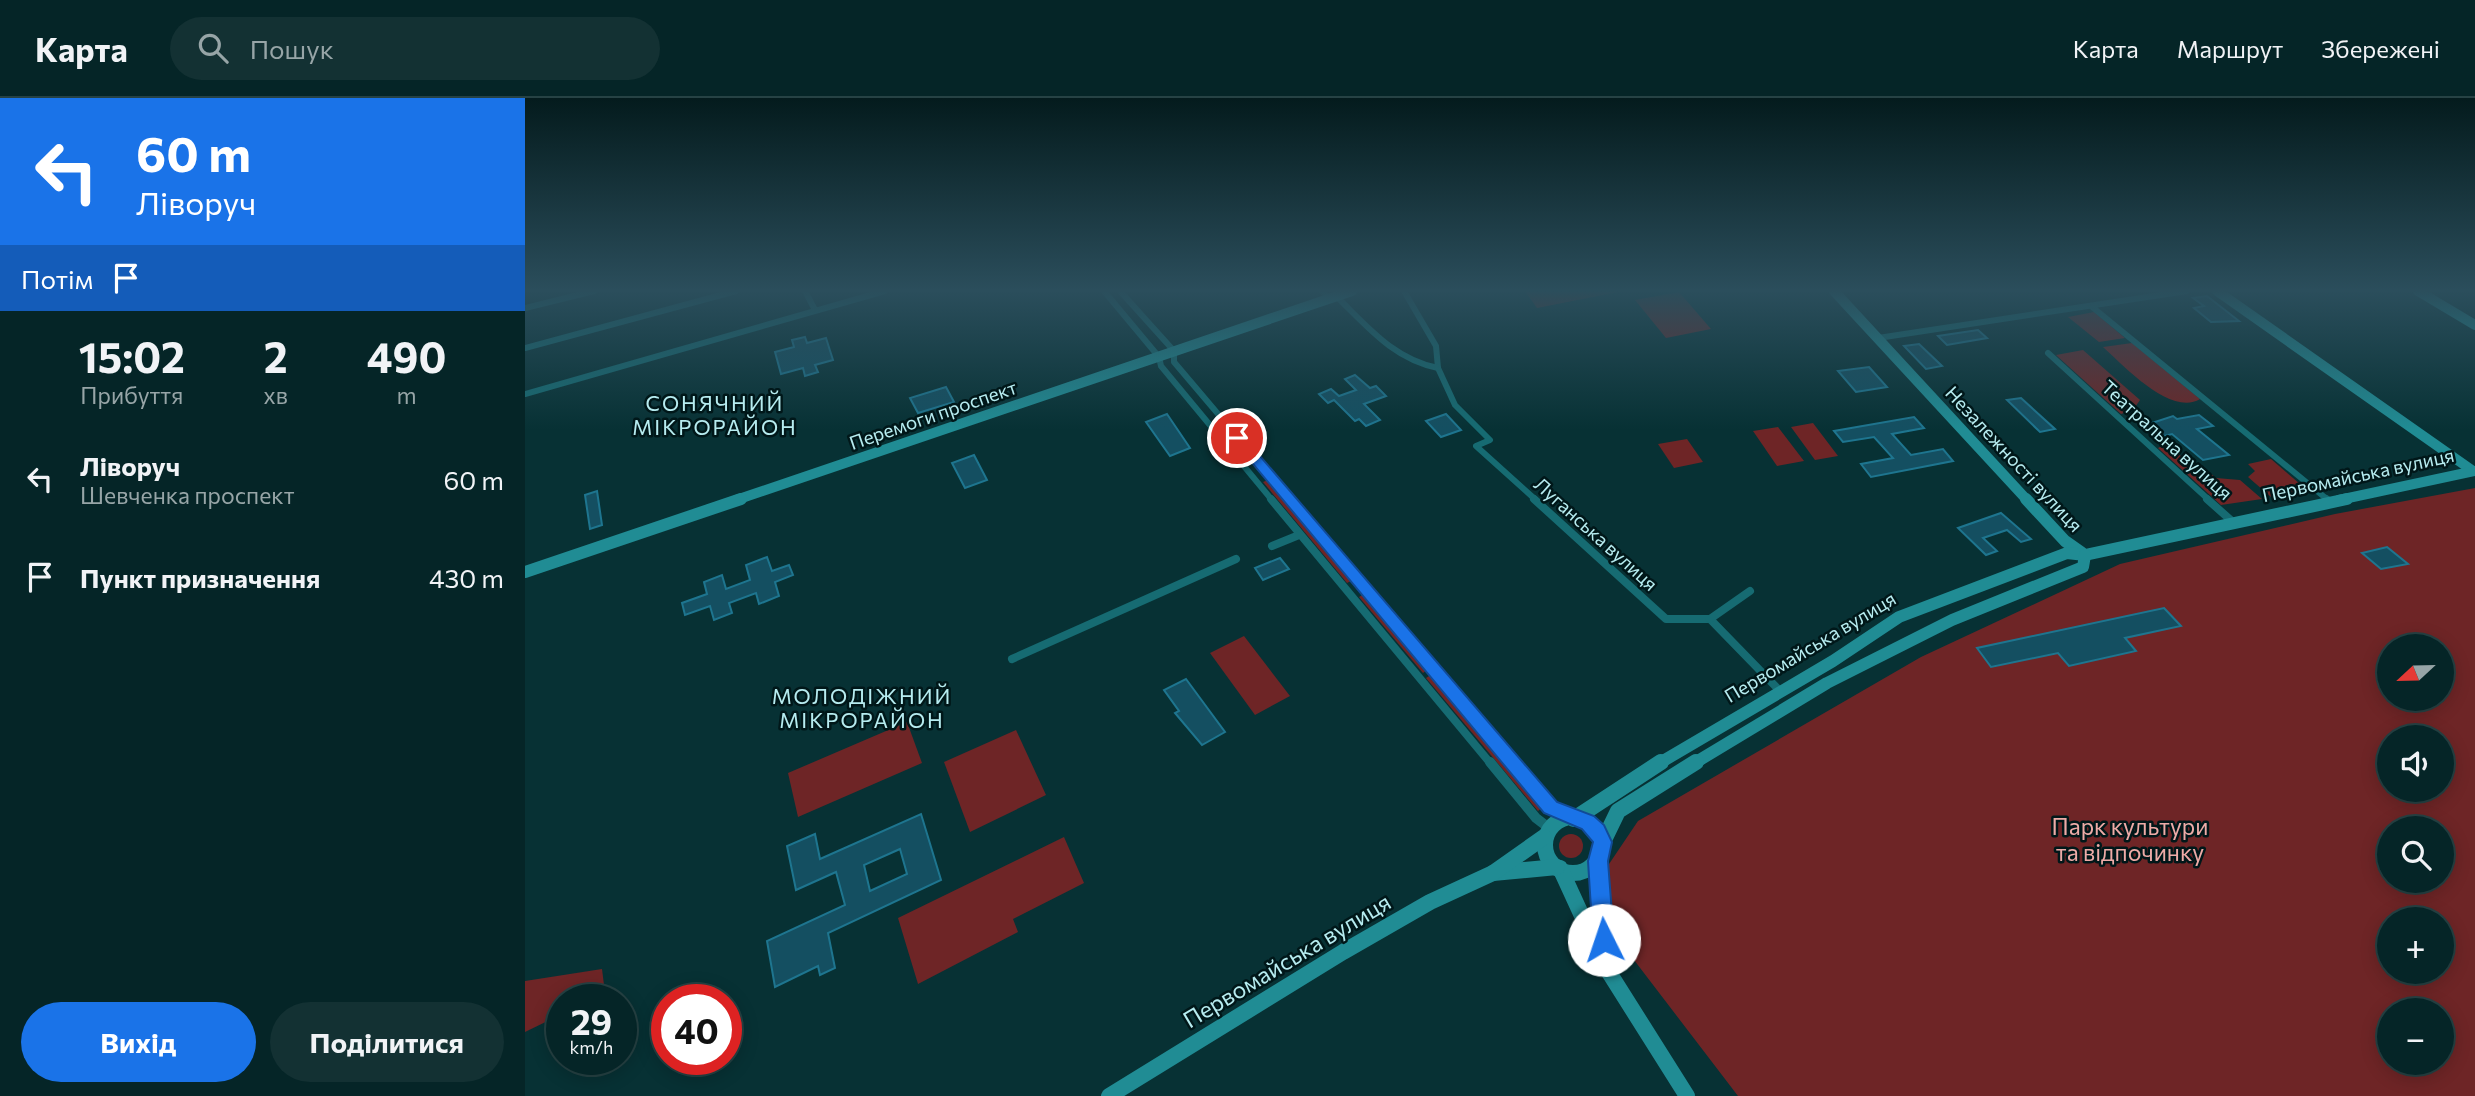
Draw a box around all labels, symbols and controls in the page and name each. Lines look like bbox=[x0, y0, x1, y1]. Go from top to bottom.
search box bbox=[170, 17, 660, 80]
text: Карта bbox=[35, 28, 128, 69]
icon: search bbox=[194, 29, 232, 67]
text: Пошук bbox=[250, 33, 334, 64]
text: Карта bbox=[2073, 34, 2139, 63]
text: Маршрут bbox=[2177, 34, 2283, 63]
text: Збережені bbox=[2321, 34, 2440, 63]
text: 60 m bbox=[136, 122, 251, 182]
icon: left bbox=[21, 126, 112, 217]
text: Ліворуч bbox=[136, 182, 256, 222]
icon: arrive bbox=[107, 259, 145, 297]
text: Потім bbox=[21, 263, 93, 294]
text: 15:02 bbox=[79, 330, 185, 382]
text: 2 bbox=[264, 330, 288, 382]
text: 490 bbox=[367, 330, 446, 382]
street label: Перемоги проспект bbox=[846, 375, 1020, 454]
street label: Театральна вулиця bbox=[2097, 375, 2237, 504]
text: Прибуття bbox=[80, 381, 183, 409]
text: хв bbox=[264, 381, 288, 409]
text: m bbox=[396, 381, 417, 409]
street label: Незалежності вулиця bbox=[1941, 381, 2088, 536]
district label: СОНЯЧНИЙ МІКРОРАЙОН bbox=[632, 390, 798, 439]
pin bbox=[1207, 408, 1267, 468]
icon: arrive bbox=[1218, 419, 1256, 457]
street label: Первомайська вулиця bbox=[2260, 443, 2456, 506]
text: Ліворуч bbox=[80, 450, 180, 481]
icon: left bbox=[21, 460, 59, 498]
text: 60 m bbox=[444, 464, 504, 495]
street label: Луганська вулиця bbox=[1530, 472, 1663, 595]
text: Шевченка проспект bbox=[80, 481, 294, 509]
icon: arrive bbox=[21, 558, 59, 596]
text: Пункт призначення bbox=[80, 562, 320, 593]
text: 430 m bbox=[429, 562, 504, 593]
street label: Первомайська вулиця bbox=[1720, 586, 1900, 707]
north arrow bbox=[2377, 634, 2453, 710]
map controls bbox=[2377, 634, 2454, 1075]
district label: МОЛОДІЖНИЙ МІКРОРАЙОН bbox=[772, 683, 952, 732]
button: sound bbox=[2377, 725, 2454, 802]
park label: Парк культури та відпочинку bbox=[2052, 812, 2208, 866]
button: search bbox=[2377, 816, 2454, 893]
street label: Первомайська вулиця bbox=[1178, 887, 1395, 1033]
position arrow bbox=[1567, 903, 1641, 977]
button: + bbox=[2377, 907, 2454, 984]
speed limit sign: 40 bbox=[651, 984, 742, 1075]
button: − bbox=[2377, 998, 2454, 1075]
text: 29 bbox=[571, 999, 612, 1042]
button: Вихід bbox=[21, 1002, 256, 1082]
button: Поділитися bbox=[270, 1002, 504, 1082]
text: km/h bbox=[570, 1036, 613, 1058]

